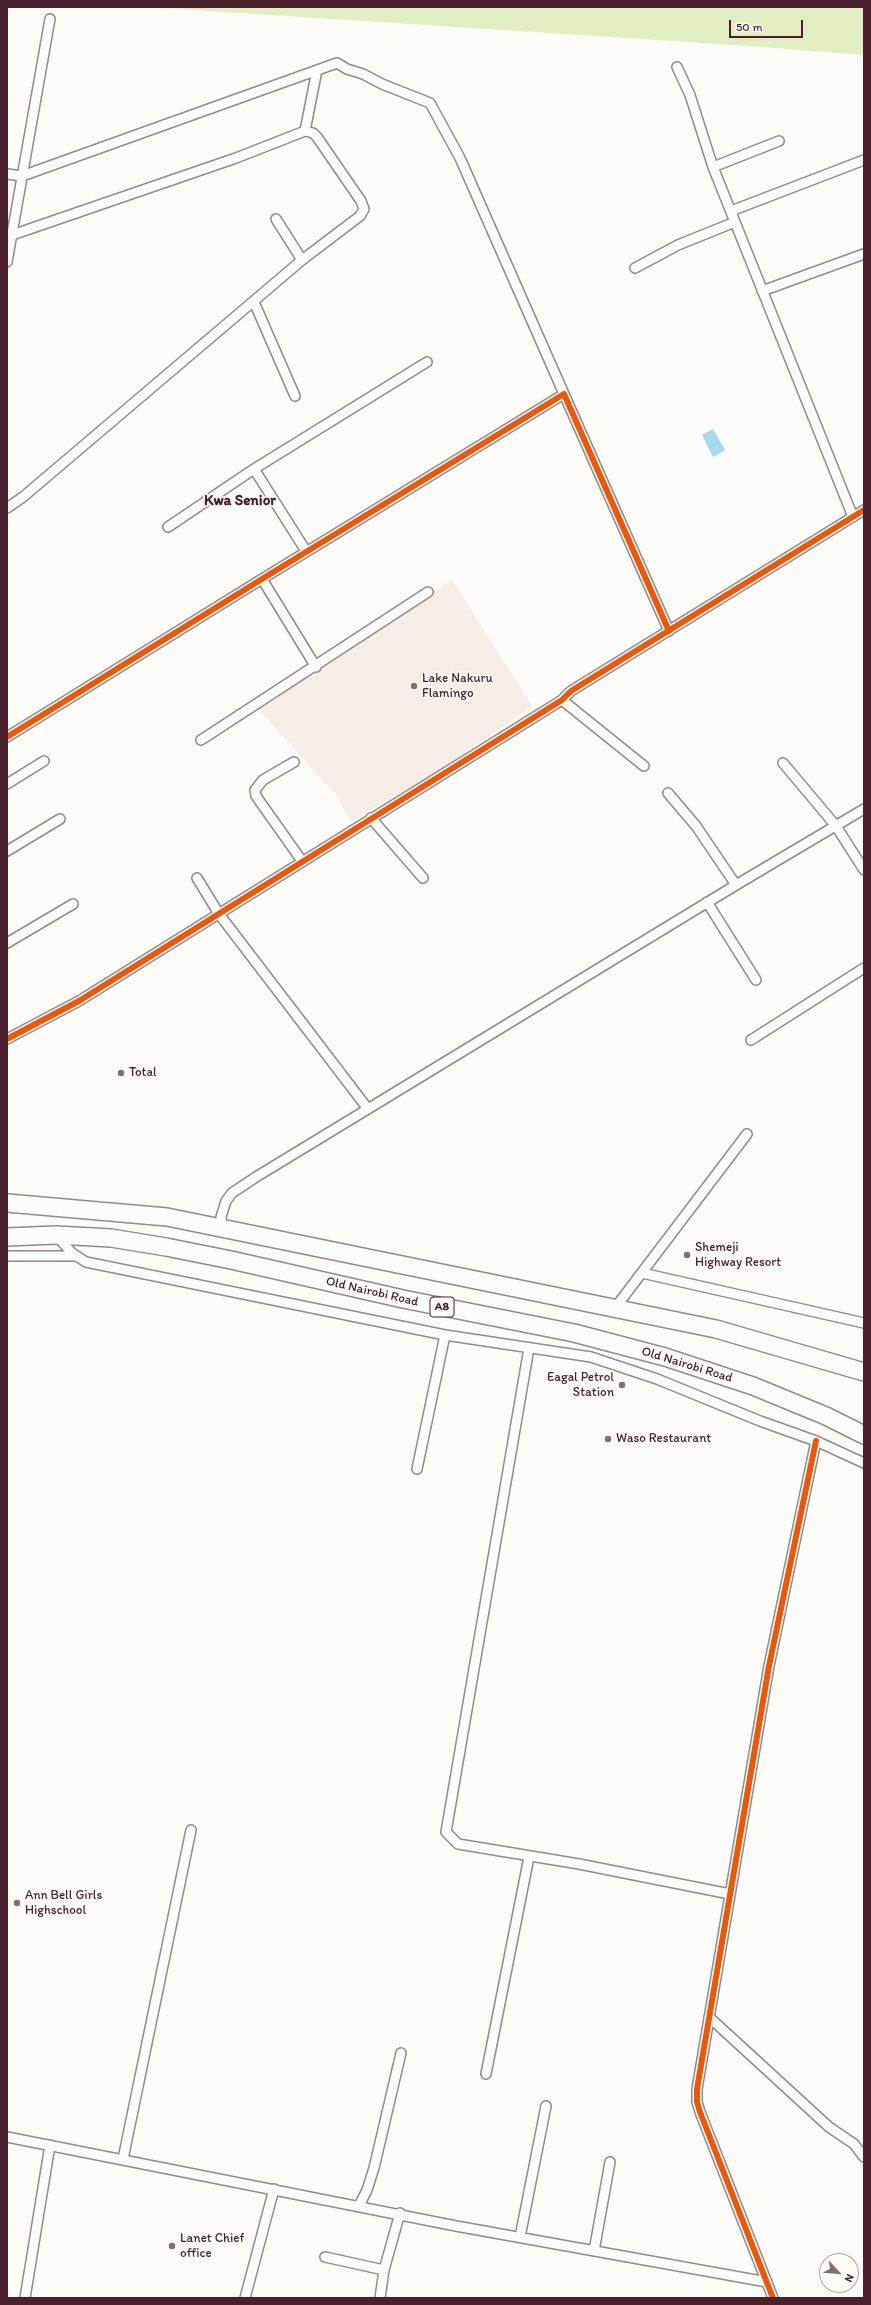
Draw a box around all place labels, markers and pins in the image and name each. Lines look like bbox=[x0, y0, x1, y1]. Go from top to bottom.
place label: Lake Nakuru Flamingo bbox=[422, 671, 493, 702]
marker: Lake Nakuru Flamingo bbox=[409, 681, 419, 691]
place label: Total bbox=[129, 1065, 157, 1081]
marker: Total bbox=[116, 1068, 126, 1078]
place label: Shemeji Highway Resort bbox=[695, 1240, 781, 1271]
marker: Shemeji Highway Resort bbox=[682, 1250, 692, 1260]
place label: Eagal Petrol Station bbox=[547, 1370, 614, 1401]
marker: Eagal Petrol Station bbox=[617, 1380, 627, 1390]
place label: Waso Restaurant bbox=[616, 1431, 711, 1447]
marker: Waso Restaurant bbox=[603, 1434, 613, 1444]
place label: Ann Bell Girls Highschool bbox=[25, 1888, 102, 1919]
marker: Ann Bell Girls Highschool bbox=[12, 1898, 22, 1908]
place label: Lanet Chief office bbox=[180, 2231, 244, 2262]
marker: Lanet Chief office bbox=[167, 2241, 177, 2251]

